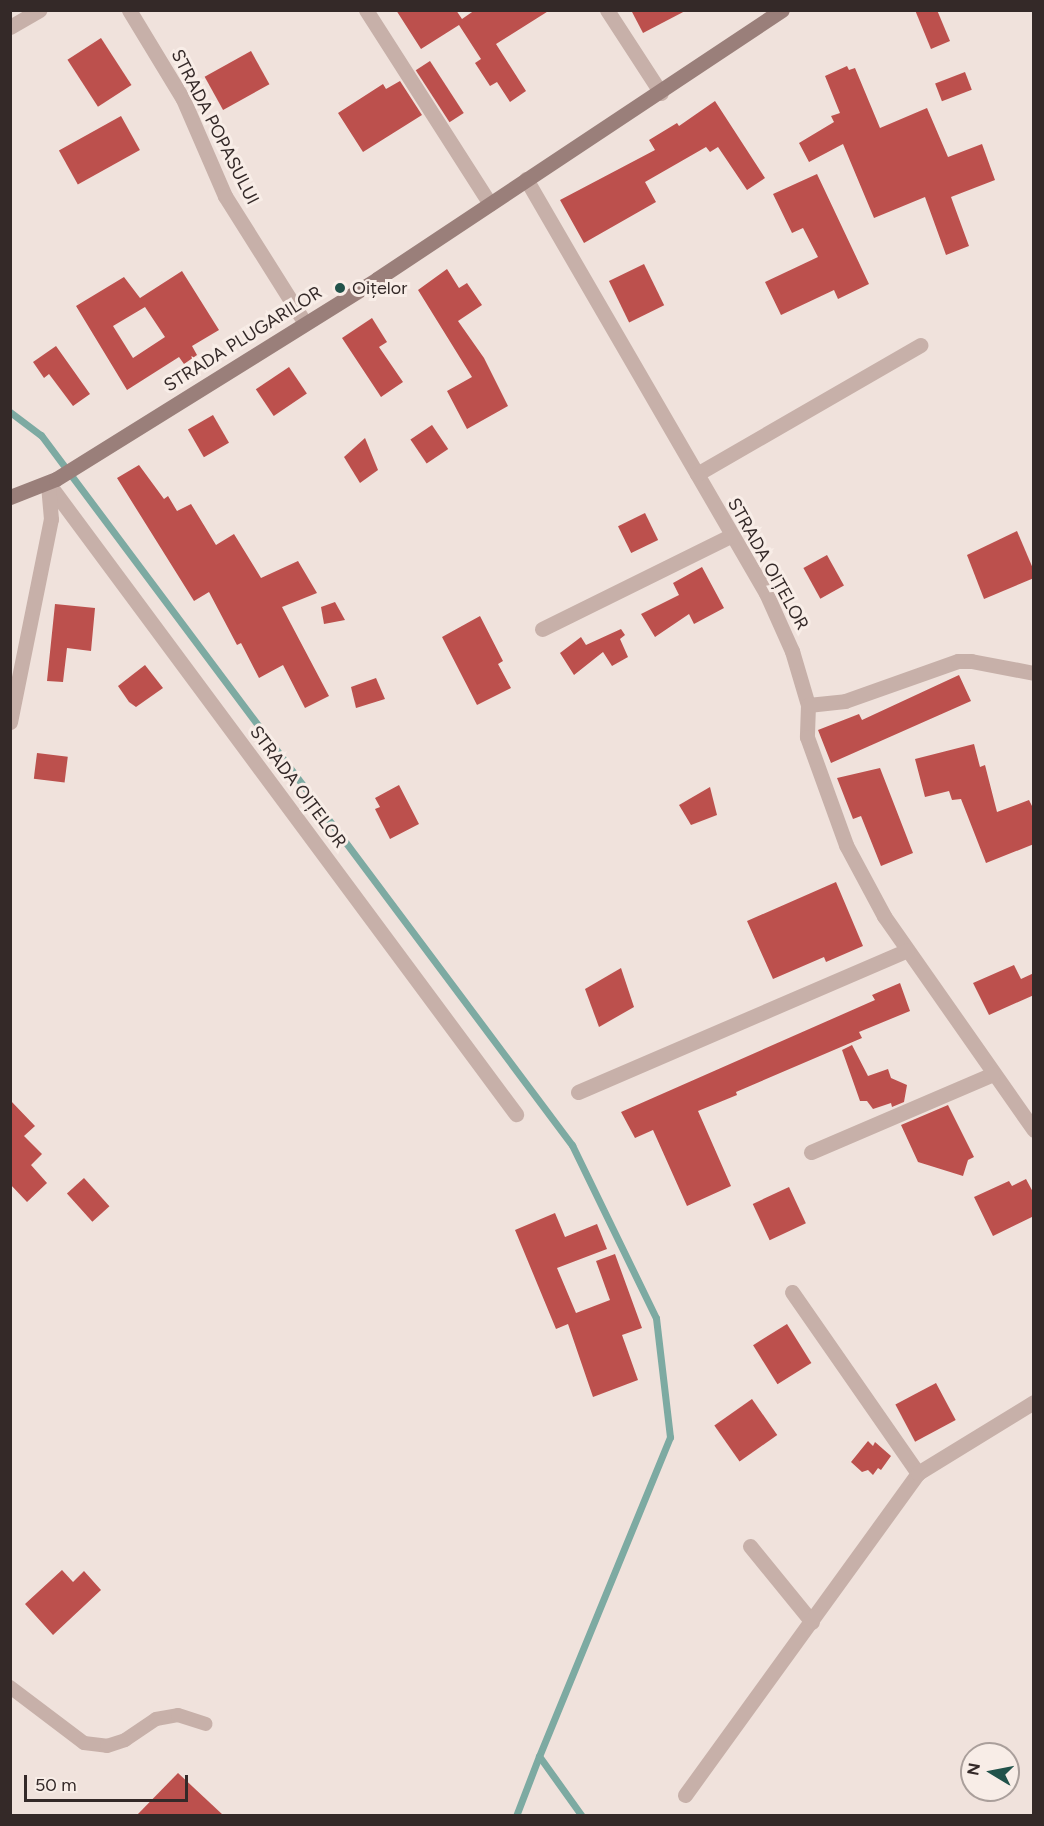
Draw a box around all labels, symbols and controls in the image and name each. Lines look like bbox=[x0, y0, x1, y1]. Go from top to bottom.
street label: STRADA POPASULUI bbox=[167, 46, 263, 208]
place label: Oițelor bbox=[352, 277, 407, 299]
marker: Oițelor bbox=[333, 281, 347, 295]
street label: STRADA PLUGARILOR bbox=[160, 282, 326, 396]
street label: STRADA OIȚELOR bbox=[723, 494, 813, 634]
street label: STRADA OIȚELOR bbox=[245, 722, 351, 852]
north arrow bbox=[960, 1742, 1020, 1802]
text: N bbox=[963, 1761, 984, 1777]
scale bar bbox=[27, 1763, 190, 1801]
text: 50 m bbox=[35, 1774, 77, 1796]

